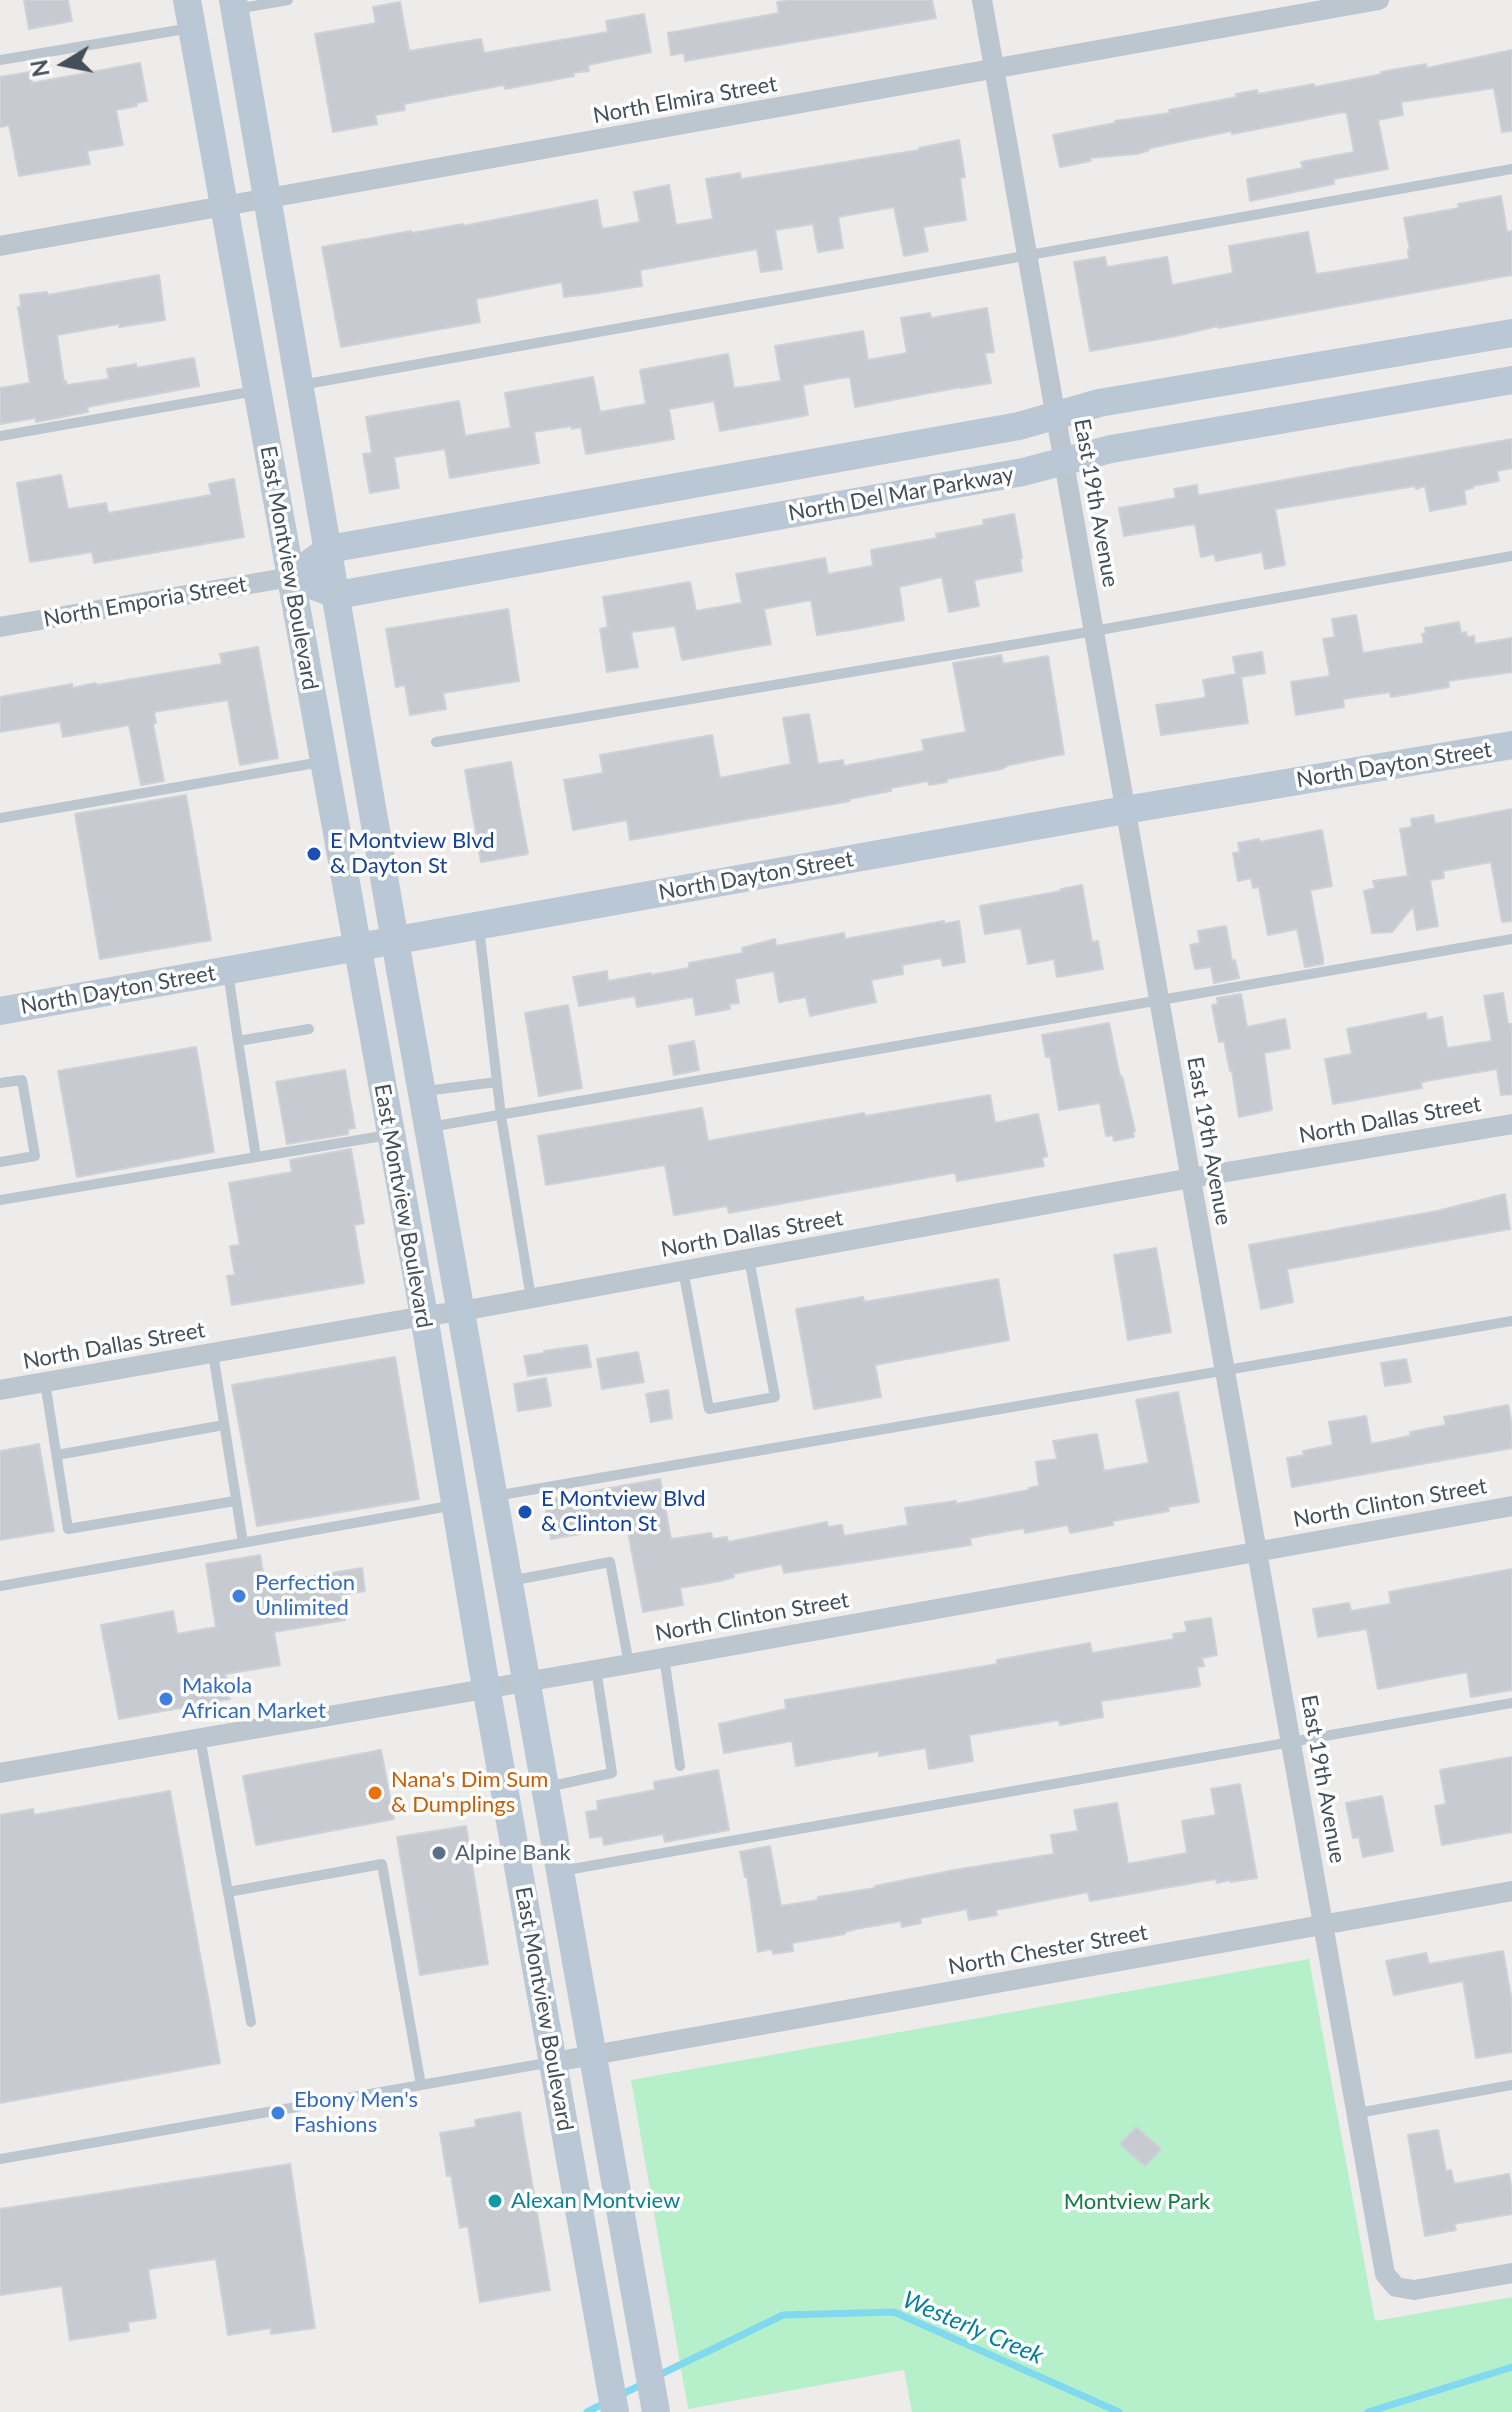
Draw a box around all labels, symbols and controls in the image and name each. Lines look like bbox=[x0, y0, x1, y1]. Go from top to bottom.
north arrow bbox=[24, 24, 104, 104]
text: N bbox=[25, 58, 55, 79]
street label: North Elmira Street bbox=[591, 71, 779, 129]
street label: East 19th Avenue bbox=[1068, 417, 1124, 589]
street label: East Montview Boulevard bbox=[255, 444, 323, 692]
street label: North Del Mar Parkway bbox=[786, 461, 1016, 527]
street label: North Emporia Street bbox=[41, 571, 249, 633]
street label: North Dayton Street bbox=[1294, 737, 1494, 793]
place label: E Montview Blvd & Dayton St bbox=[330, 828, 495, 880]
marker: E Montview Blvd & Dayton St bbox=[305, 845, 323, 863]
street label: North Dayton Street bbox=[657, 846, 855, 906]
street label: North Dayton Street bbox=[19, 960, 217, 1020]
street label: East 19th Avenue bbox=[1181, 1055, 1237, 1227]
street label: East Montview Boulevard bbox=[369, 1082, 437, 1330]
street label: North Dallas Street bbox=[1297, 1091, 1483, 1149]
street label: North Dallas Street bbox=[659, 1205, 845, 1263]
street label: North Dallas Street bbox=[21, 1317, 207, 1375]
street label: North Clinton Street bbox=[1291, 1473, 1489, 1533]
place label: E Montview Blvd & Clinton St bbox=[541, 1486, 706, 1538]
marker: E Montview Blvd & Clinton St bbox=[516, 1503, 534, 1521]
place label: Perfection Unlimited bbox=[255, 1570, 355, 1622]
marker: Perfection Unlimited bbox=[230, 1587, 248, 1605]
street label: North Clinton Street bbox=[653, 1587, 851, 1647]
place label: Makola African Market bbox=[182, 1673, 326, 1724]
marker: Makola African Market bbox=[157, 1690, 175, 1708]
street label: East 19th Avenue bbox=[1295, 1693, 1351, 1865]
place label: Nana's Dim Sum & Dumplings bbox=[391, 1767, 548, 1818]
marker: Nana's Dim Sum & Dumplings bbox=[366, 1784, 384, 1802]
place label: Alpine Bank bbox=[455, 1840, 571, 1866]
marker: Alpine Bank bbox=[430, 1844, 448, 1862]
street label: East Montview Boulevard bbox=[510, 1885, 578, 2133]
street label: North Chester Street bbox=[946, 1919, 1150, 1981]
place label: Ebony Men's Fashions bbox=[294, 2087, 418, 2138]
marker: Ebony Men's Fashions bbox=[269, 2104, 287, 2122]
place label: Alexan Montview bbox=[511, 2188, 680, 2214]
park label: Montview Park bbox=[1064, 2189, 1210, 2215]
marker: Alexan Montview bbox=[486, 2192, 504, 2210]
water label: Westerly Creek bbox=[898, 2285, 1048, 2371]

